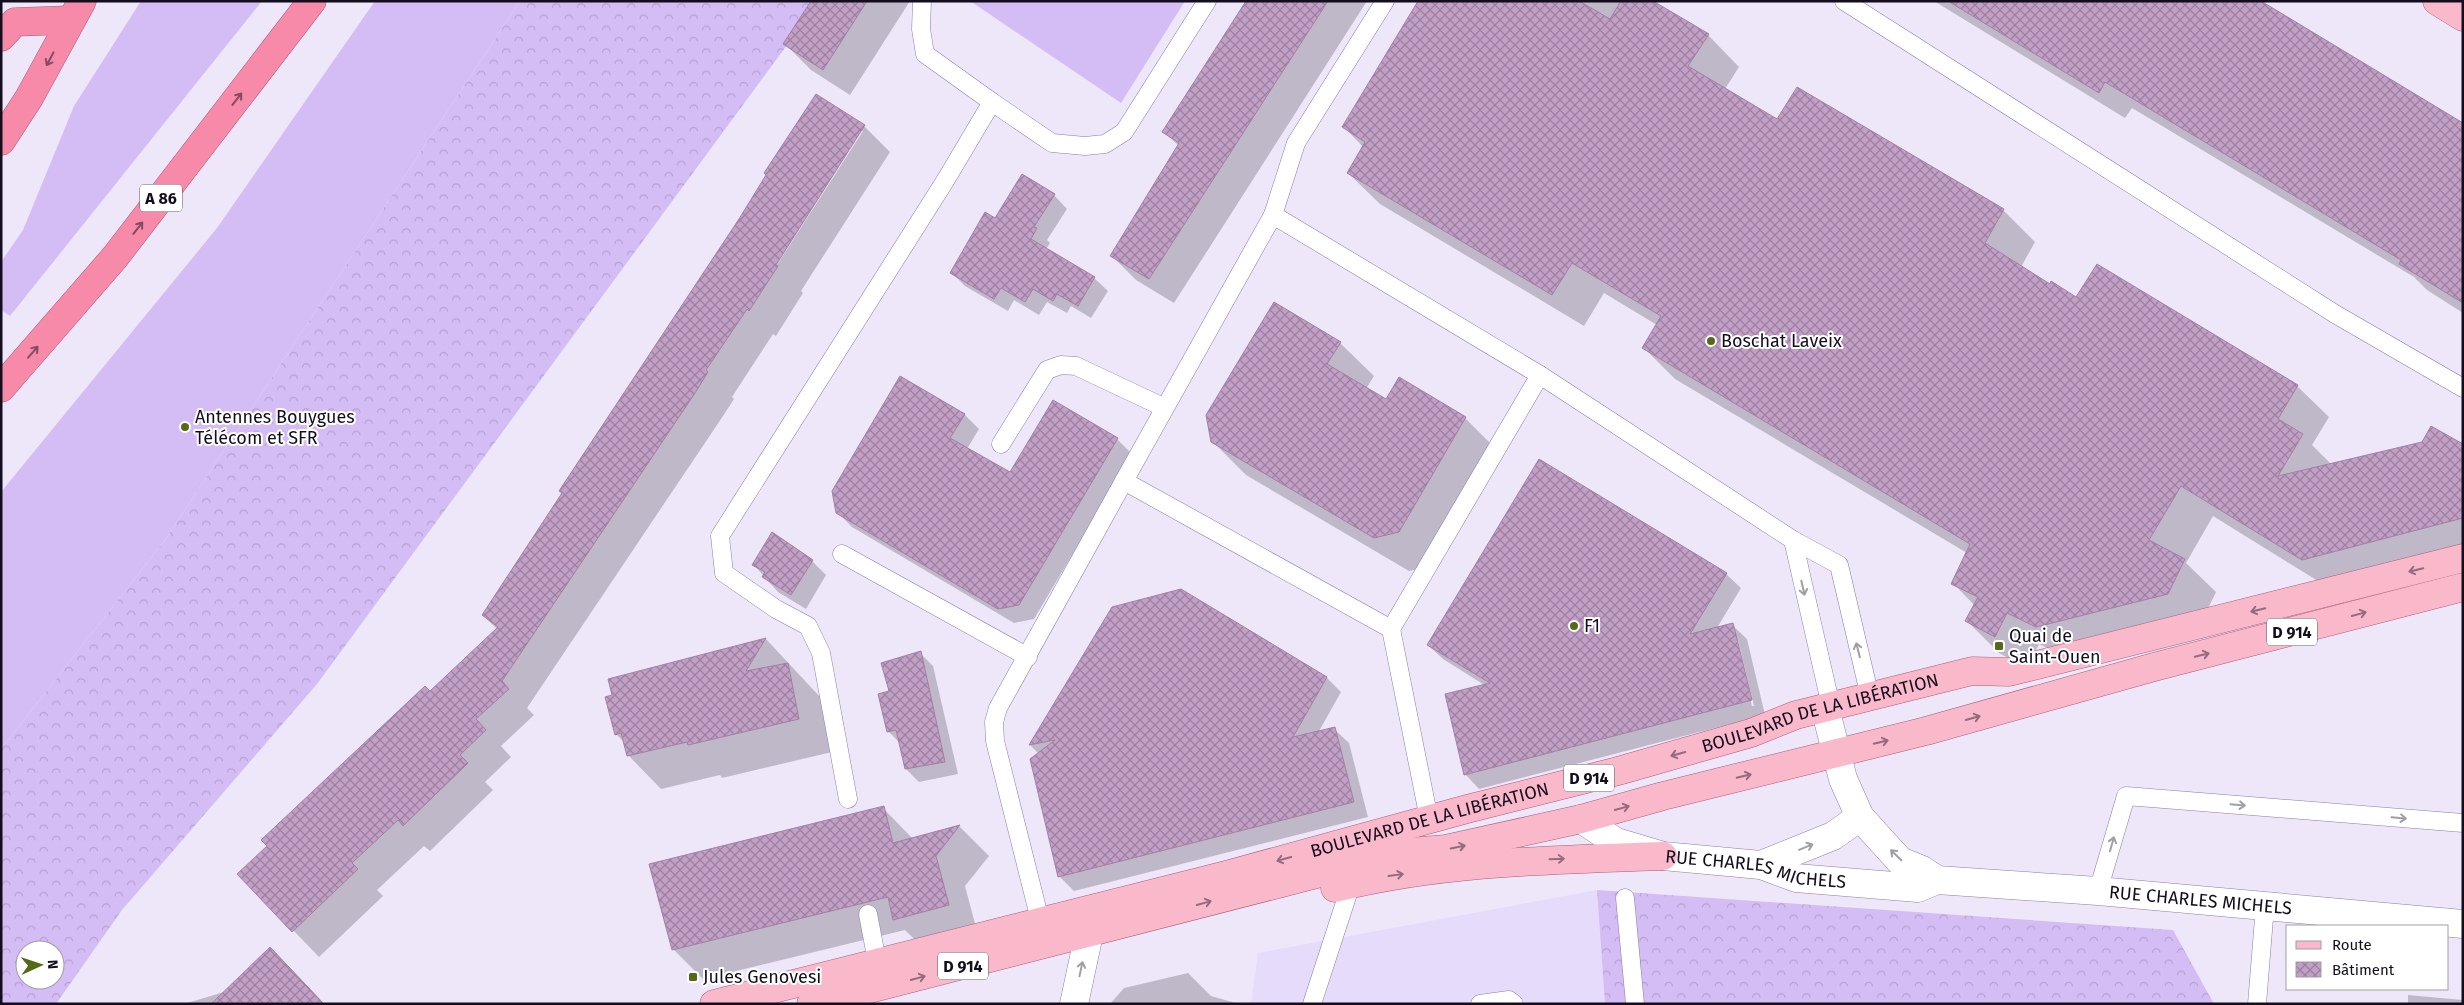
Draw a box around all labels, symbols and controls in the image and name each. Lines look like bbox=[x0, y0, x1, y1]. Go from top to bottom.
one-way arrow bbox=[45, 51, 54, 66]
one-way arrow bbox=[232, 93, 243, 106]
road number: A 86 bbox=[140, 184, 182, 212]
one-way arrow bbox=[133, 221, 144, 234]
place label: Boschat Laveix bbox=[1721, 330, 1842, 352]
marker: Boschat Laveix bbox=[1705, 335, 1717, 347]
one-way arrow bbox=[28, 345, 39, 358]
place label: Antennes Bouygues Télécom et SFR bbox=[195, 406, 355, 449]
marker: Antennes Bouygues Télécom et SFR bbox=[179, 421, 191, 433]
one-way arrow bbox=[2408, 565, 2424, 575]
one-way arrow bbox=[1799, 580, 1808, 596]
one-way arrow bbox=[2251, 606, 2267, 615]
one-way arrow bbox=[2351, 609, 2367, 619]
place label: F1 bbox=[1584, 615, 1600, 637]
road number: D 914 bbox=[2267, 618, 2317, 646]
marker: F1 bbox=[1568, 620, 1580, 632]
place label: Quai de Saint-Ouen bbox=[2009, 625, 2101, 668]
marker: Quai de Saint-Ouen bbox=[1993, 640, 2005, 652]
one-way arrow bbox=[1853, 642, 1862, 658]
one-way arrow bbox=[2193, 650, 2209, 659]
street label: BOULEVARD DE LA LIBÉRATION bbox=[1699, 669, 1941, 758]
one-way arrow bbox=[1965, 713, 1981, 722]
one-way arrow bbox=[1873, 737, 1889, 747]
one-way arrow bbox=[1670, 749, 1686, 759]
road number: D 914 bbox=[1564, 764, 1614, 791]
one-way arrow bbox=[1736, 771, 1752, 781]
street label: BOULEVARD DE LA LIBÉRATION bbox=[1308, 778, 1551, 862]
one-way arrow bbox=[2229, 800, 2245, 810]
one-way arrow bbox=[1614, 802, 1630, 812]
one-way arrow bbox=[2391, 814, 2407, 823]
one-way arrow bbox=[2107, 837, 2117, 853]
one-way arrow bbox=[1798, 841, 1813, 851]
one-way arrow bbox=[1450, 842, 1466, 851]
street label: RUE CHARLES MICHELS bbox=[1664, 845, 1847, 893]
one-way arrow bbox=[1889, 849, 1902, 861]
one-way arrow bbox=[1276, 855, 1292, 864]
one-way arrow bbox=[1549, 855, 1565, 864]
one-way arrow bbox=[1388, 870, 1404, 880]
street label: RUE CHARLES MICHELS bbox=[2108, 881, 2293, 920]
one-way arrow bbox=[1195, 898, 1211, 908]
legend bbox=[2286, 925, 2449, 990]
text: Route bbox=[2332, 936, 2372, 954]
north arrow bbox=[15, 940, 65, 990]
road number: D 914 bbox=[938, 952, 988, 979]
text: N bbox=[44, 959, 61, 969]
one-way arrow bbox=[1077, 961, 1087, 977]
text: Bâtiment bbox=[2332, 961, 2395, 979]
place label: Jules Genovesi bbox=[703, 966, 821, 988]
marker: Jules Genovesi bbox=[687, 971, 699, 983]
one-way arrow bbox=[909, 972, 925, 982]

